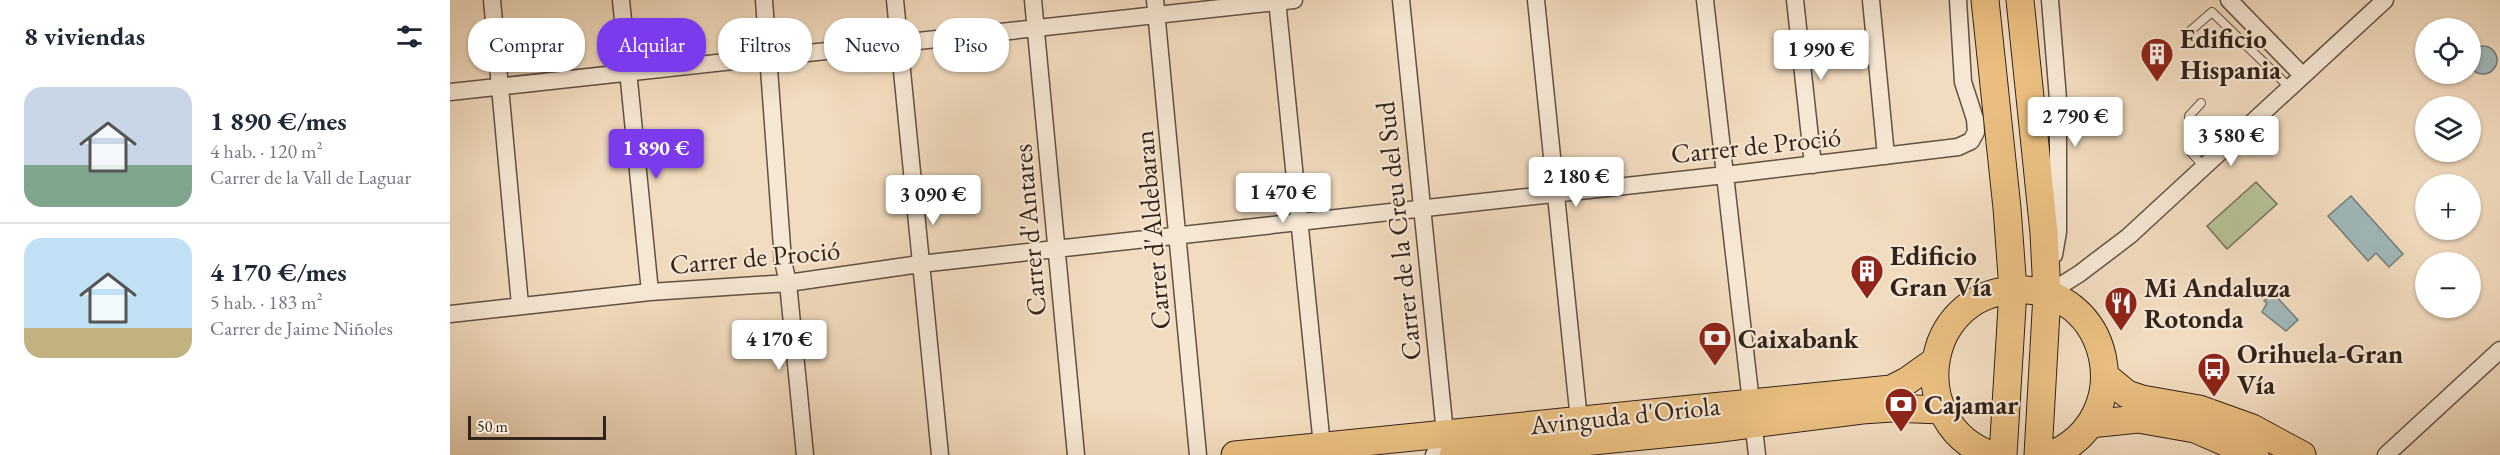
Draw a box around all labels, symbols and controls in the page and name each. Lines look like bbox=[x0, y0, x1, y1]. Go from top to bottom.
chip: Comprar bbox=[468, 18, 585, 72]
chip: Alquilar bbox=[597, 18, 706, 72]
chip: Filtros bbox=[718, 18, 812, 72]
chip: Nuevo bbox=[824, 18, 921, 72]
chip: Piso bbox=[933, 18, 1009, 72]
map controls bbox=[2415, 18, 2481, 318]
button: locate bbox=[2415, 18, 2481, 84]
text: 8 viviendas bbox=[24, 19, 145, 53]
icon: filters bbox=[393, 20, 426, 53]
place label: Edificio Hispania bbox=[2180, 21, 2281, 87]
pin: 1 990 € bbox=[1766, 30, 1876, 81]
text: 1 990 € bbox=[1788, 36, 1854, 62]
building icon: Edificio Hispania bbox=[2139, 36, 2175, 83]
button: layers bbox=[2415, 96, 2481, 162]
pin: 2 790 € bbox=[2020, 97, 2130, 148]
street label: Carrer de la Creu del Sud bbox=[1367, 100, 1429, 362]
text: 2 790 € bbox=[2042, 103, 2108, 129]
text: 1 890 €/mes bbox=[210, 104, 347, 138]
icon: home bbox=[72, 111, 144, 183]
pin: 3 580 € bbox=[2176, 116, 2286, 167]
street label: Carrer de Proció bbox=[1669, 119, 1843, 171]
text: 3 580 € bbox=[2198, 122, 2264, 148]
pin: 1 890 € bbox=[601, 129, 711, 180]
street label: Carrer d'Aldebaran bbox=[1126, 129, 1178, 331]
text: 1 890 € bbox=[623, 135, 689, 161]
text: 4 hab. · 120 m² bbox=[210, 138, 323, 164]
street label: Carrer d'Antares bbox=[1004, 143, 1054, 317]
pin: 2 180 € bbox=[1521, 157, 1631, 208]
text: 2 180 € bbox=[1543, 163, 1609, 189]
text: Carrer de la Vall de Laguar bbox=[210, 164, 411, 190]
pin: 1 470 € bbox=[1228, 173, 1338, 224]
button: + bbox=[2415, 174, 2481, 240]
pin: 3 090 € bbox=[878, 175, 988, 226]
text: 1 470 € bbox=[1250, 179, 1316, 205]
text: 3 090 € bbox=[900, 181, 966, 207]
street label: Carrer de Proció bbox=[668, 232, 842, 282]
place label: Edificio Gran Vía bbox=[1890, 238, 1992, 304]
button: − bbox=[2415, 252, 2481, 318]
building icon: Edificio Gran Vía bbox=[1849, 253, 1885, 300]
text: 4 170 €/mes bbox=[210, 255, 347, 289]
icon: home bbox=[72, 262, 144, 334]
place label: Mi Andaluza Rotonda bbox=[2144, 270, 2291, 336]
restaurant icon: Mi Andaluza Rotonda bbox=[2103, 285, 2139, 332]
text: 5 hab. · 183 m² bbox=[210, 289, 323, 315]
text: Carrer de Jaime Niñoles bbox=[210, 315, 393, 341]
pin: 4 170 € bbox=[724, 320, 834, 371]
bank icon: Caixabank bbox=[1697, 320, 1733, 367]
place label: Caixabank bbox=[1738, 321, 1860, 356]
text: 4 170 € bbox=[746, 326, 812, 352]
place label: Orihuela-Gran Vía bbox=[2237, 336, 2403, 402]
bus stop icon: Orihuela-Gran Vía bbox=[2196, 351, 2232, 398]
bank icon: Cajamar bbox=[1883, 386, 1919, 433]
place label: Cajamar bbox=[1924, 387, 2019, 422]
street label: Avinguda d'Oriola bbox=[1527, 388, 1722, 442]
scale bar bbox=[468, 413, 606, 440]
text: 50 m bbox=[477, 416, 508, 437]

